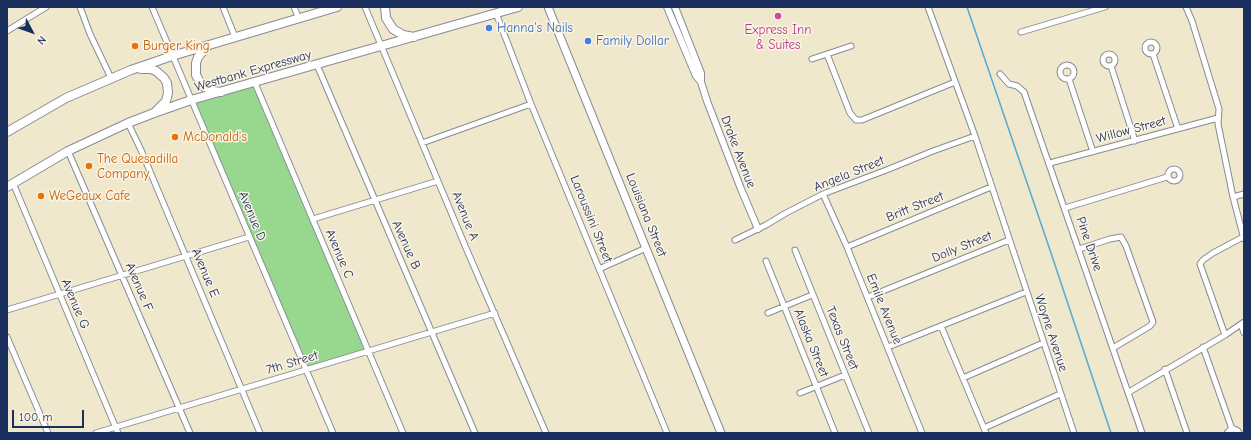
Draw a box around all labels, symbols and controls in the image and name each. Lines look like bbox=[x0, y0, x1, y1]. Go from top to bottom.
marker: Express Inn & Suites bbox=[773, 11, 783, 21]
north arrow bbox=[12, 12, 52, 52]
place label: Hanna's Nails bbox=[497, 20, 573, 36]
place label: Express Inn & Suites bbox=[745, 22, 811, 53]
marker: Hanna's Nails bbox=[484, 23, 494, 33]
text: N bbox=[34, 33, 49, 47]
place label: Family Dollar bbox=[596, 33, 669, 49]
marker: Family Dollar bbox=[583, 36, 593, 46]
place label: Burger King bbox=[143, 38, 210, 54]
marker: Burger King bbox=[130, 41, 140, 51]
street label: Westbank Expressway bbox=[193, 47, 313, 95]
street label: Willow Street bbox=[1095, 113, 1167, 147]
street label: Drake Avenue bbox=[717, 114, 759, 190]
place label: McDonald's bbox=[183, 129, 247, 145]
marker: McDonald's bbox=[170, 132, 180, 142]
place label: The Quesadilla Company bbox=[97, 151, 178, 182]
street label: Angela Street bbox=[811, 153, 887, 195]
marker: The Quesadilla Company bbox=[84, 161, 94, 171]
street label: Louisiana Street bbox=[622, 171, 670, 259]
street label: Laroussini Street bbox=[566, 173, 616, 265]
place label: WeGeaux Cafe bbox=[49, 188, 130, 204]
street label: Britt Street bbox=[884, 188, 946, 226]
street label: Avenue D bbox=[235, 189, 269, 243]
street label: Avenue A bbox=[448, 189, 482, 243]
marker: WeGeaux Cafe bbox=[36, 191, 46, 201]
street label: Pine Drive bbox=[1072, 215, 1106, 273]
street label: Avenue B bbox=[388, 218, 424, 272]
street label: Avenue C bbox=[322, 227, 356, 281]
street label: Dolly Street bbox=[930, 228, 994, 266]
street label: Avenue E bbox=[188, 246, 222, 300]
street label: Avenue F bbox=[122, 260, 156, 314]
street label: Emile Avenue bbox=[863, 271, 905, 347]
street label: Avenue G bbox=[57, 276, 93, 332]
street label: Wayne Avenue bbox=[1031, 292, 1071, 374]
street label: Texas Street bbox=[822, 304, 862, 372]
street label: Alaska Street bbox=[790, 307, 832, 379]
street label: 7th Street bbox=[264, 348, 320, 378]
scale bar bbox=[14, 402, 86, 428]
text: 100 m bbox=[19, 410, 52, 424]

